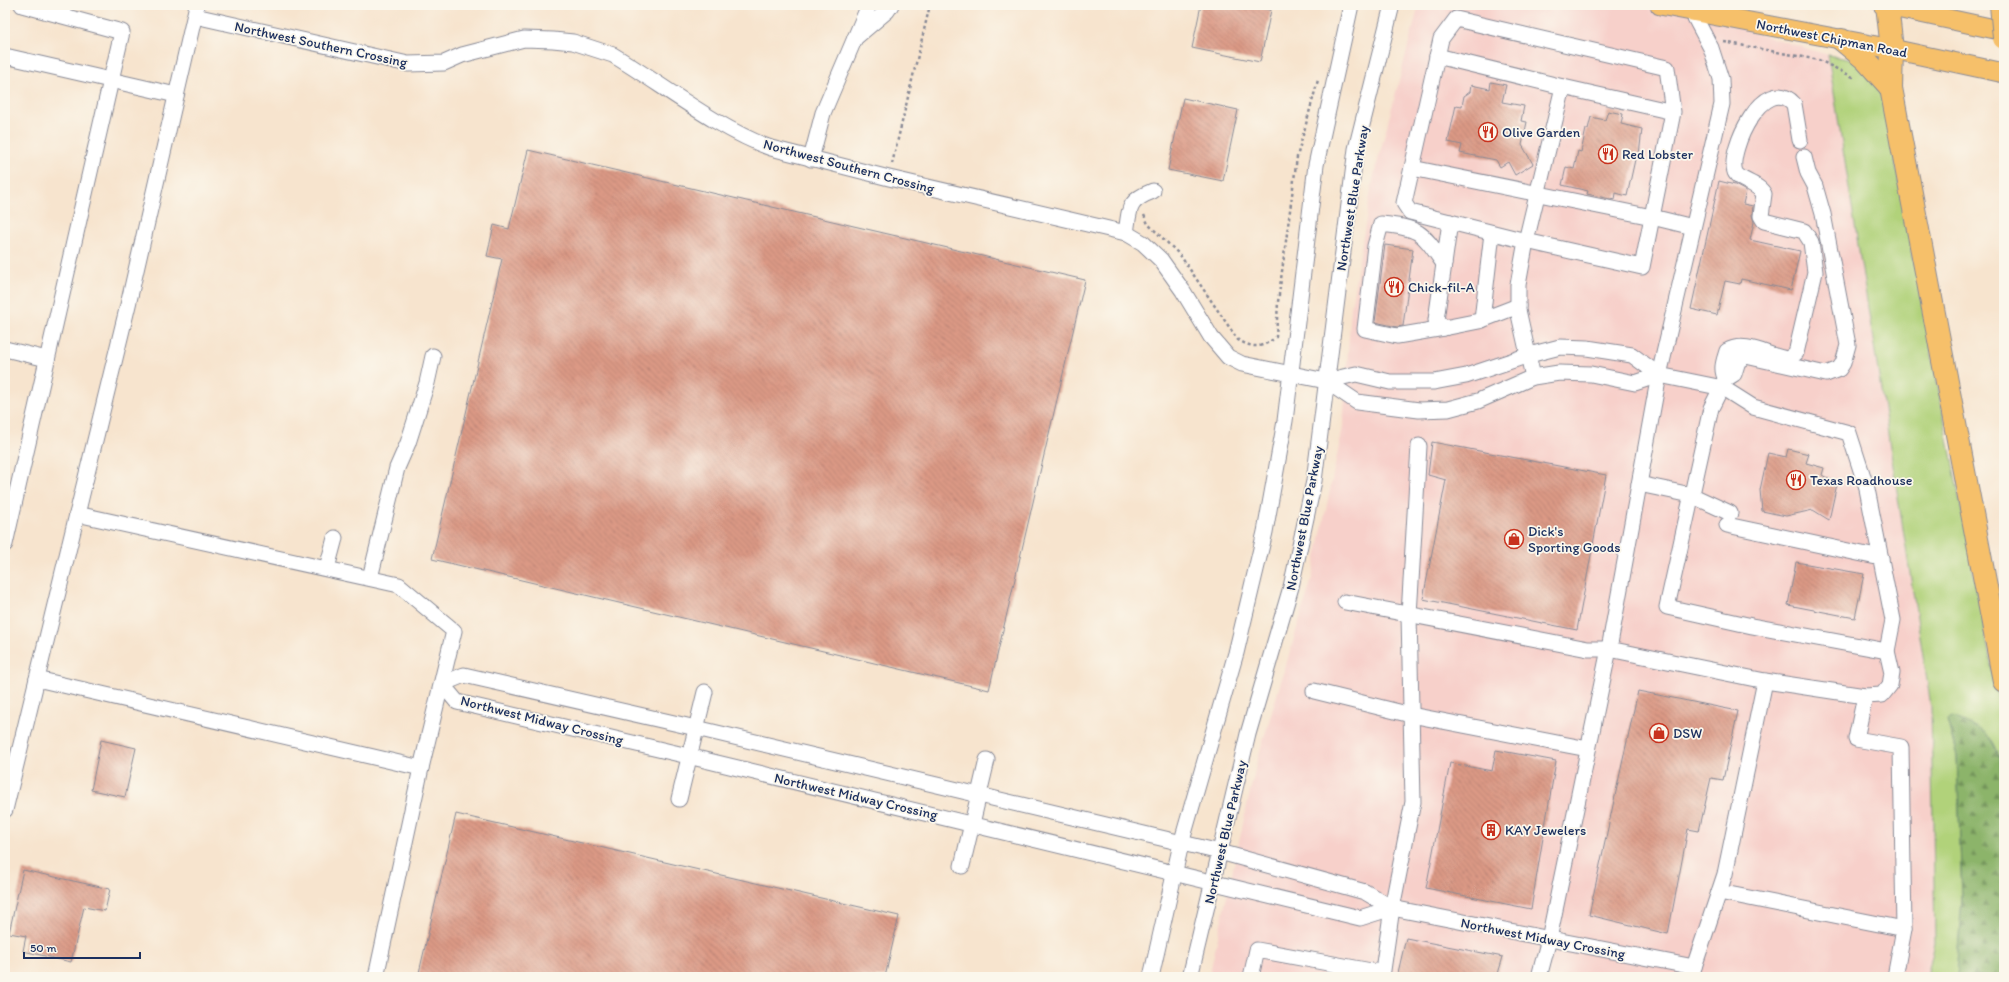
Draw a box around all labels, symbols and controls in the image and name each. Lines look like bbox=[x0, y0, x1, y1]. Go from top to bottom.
street label: Northwest Chipman Road bbox=[1755, 16, 1909, 62]
street label: Northwest Southern Crossing bbox=[233, 18, 410, 71]
restaurant icon: Olive Garden bbox=[1477, 121, 1499, 143]
street label: Northwest Blue Parkway bbox=[1333, 124, 1372, 272]
place label: Olive Garden bbox=[1502, 124, 1581, 141]
street label: Northwest Southern Crossing bbox=[762, 135, 937, 198]
restaurant icon: Red Lobster bbox=[1597, 143, 1619, 165]
place label: Red Lobster bbox=[1622, 146, 1694, 163]
restaurant icon: Chick-fil-A bbox=[1383, 276, 1405, 298]
place label: Chick-fil-A bbox=[1408, 279, 1475, 296]
street label: Northwest Blue Parkway bbox=[1282, 444, 1327, 592]
restaurant icon: Texas Roadhouse bbox=[1785, 469, 1807, 491]
place label: Texas Roadhouse bbox=[1810, 472, 1913, 489]
place label: Dick's Sporting Goods bbox=[1528, 523, 1621, 556]
shop icon: Dick's Sporting Goods bbox=[1503, 528, 1525, 550]
street label: Northwest Midway Crossing bbox=[459, 692, 626, 749]
shop icon: DSW bbox=[1648, 722, 1670, 744]
place label: DSW bbox=[1673, 725, 1702, 742]
street label: Northwest Blue Parkway bbox=[1201, 758, 1250, 906]
street label: Northwest Midway Crossing bbox=[773, 769, 940, 824]
building icon: KAY Jewelers bbox=[1480, 819, 1502, 841]
place label: KAY Jewelers bbox=[1505, 822, 1586, 839]
street label: Northwest Midway Crossing bbox=[1459, 914, 1627, 963]
scale bar bbox=[24, 934, 140, 960]
text: 50 m bbox=[30, 941, 56, 955]

